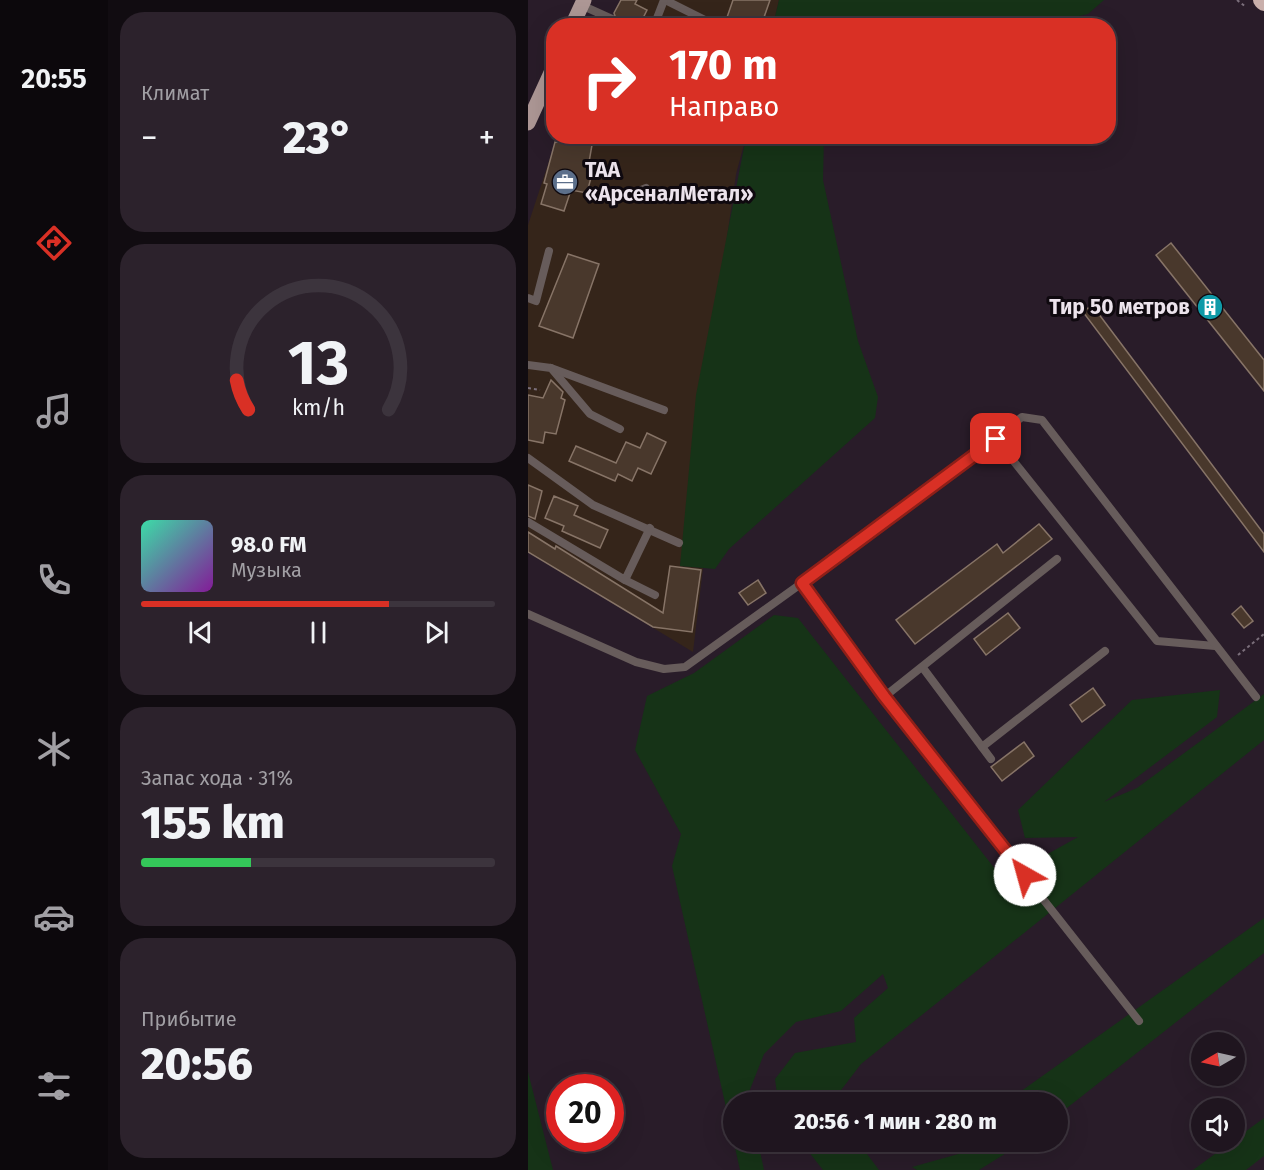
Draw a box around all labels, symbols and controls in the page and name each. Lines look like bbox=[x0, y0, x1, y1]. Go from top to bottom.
text: 170 m bbox=[669, 40, 778, 90]
icon: right bbox=[570, 42, 648, 120]
text: 20:55 bbox=[21, 63, 87, 95]
text: Климат bbox=[141, 81, 209, 105]
text: Направо bbox=[669, 91, 779, 123]
text: 23° bbox=[283, 111, 353, 165]
text: − bbox=[141, 118, 158, 158]
text: + bbox=[479, 118, 495, 158]
place label: ТАА «АрсеналМетал» bbox=[585, 157, 753, 207]
office icon: ТАА «АрсеналМетал» bbox=[550, 167, 580, 197]
icon: directions bbox=[33, 222, 75, 264]
building icon: Тир 50 метров bbox=[1195, 292, 1225, 322]
place label: Тир 50 метров bbox=[1049, 294, 1190, 320]
text: 13 bbox=[287, 327, 349, 402]
icon: music bbox=[33, 390, 75, 432]
text: km/h bbox=[291, 396, 345, 422]
pin bbox=[970, 413, 1021, 464]
icon: arrive bbox=[979, 422, 1012, 455]
text: 98.0 FM bbox=[231, 531, 307, 558]
text: Музыка bbox=[231, 558, 302, 582]
icon: phone bbox=[33, 559, 75, 601]
icon: previous bbox=[184, 616, 217, 649]
icon: pause bbox=[302, 616, 335, 649]
icon: next bbox=[420, 616, 453, 649]
icon: climate bbox=[33, 728, 75, 770]
text: Запас хода · 31% bbox=[141, 766, 293, 790]
text: 155 km bbox=[141, 796, 285, 850]
position arrow bbox=[993, 843, 1057, 907]
icon: car bbox=[33, 896, 75, 938]
text: Прибытие bbox=[141, 1007, 237, 1031]
north arrow bbox=[1191, 1032, 1245, 1086]
map controls bbox=[1191, 1032, 1245, 1152]
text: 20:56 bbox=[141, 1037, 253, 1091]
icon: filters bbox=[33, 1065, 75, 1107]
speed limit sign: 20 bbox=[546, 1074, 624, 1152]
button: sound bbox=[1191, 1098, 1245, 1152]
text: 20:56 · 1 мин · 280 m bbox=[794, 1108, 997, 1135]

